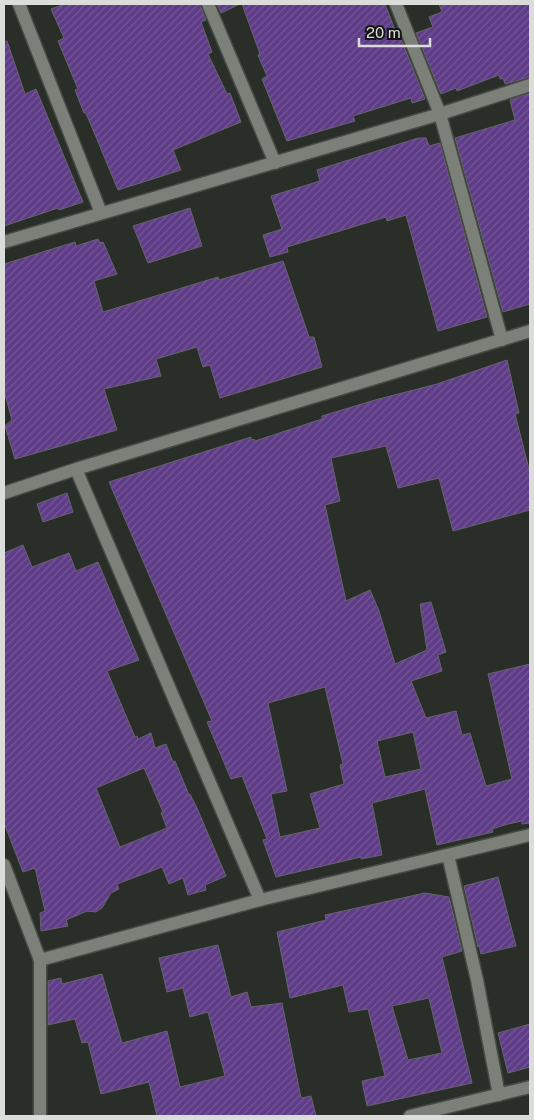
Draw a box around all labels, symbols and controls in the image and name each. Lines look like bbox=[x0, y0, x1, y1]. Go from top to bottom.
scale bar bbox=[359, 15, 430, 47]
text: 20 m bbox=[366, 24, 401, 41]

